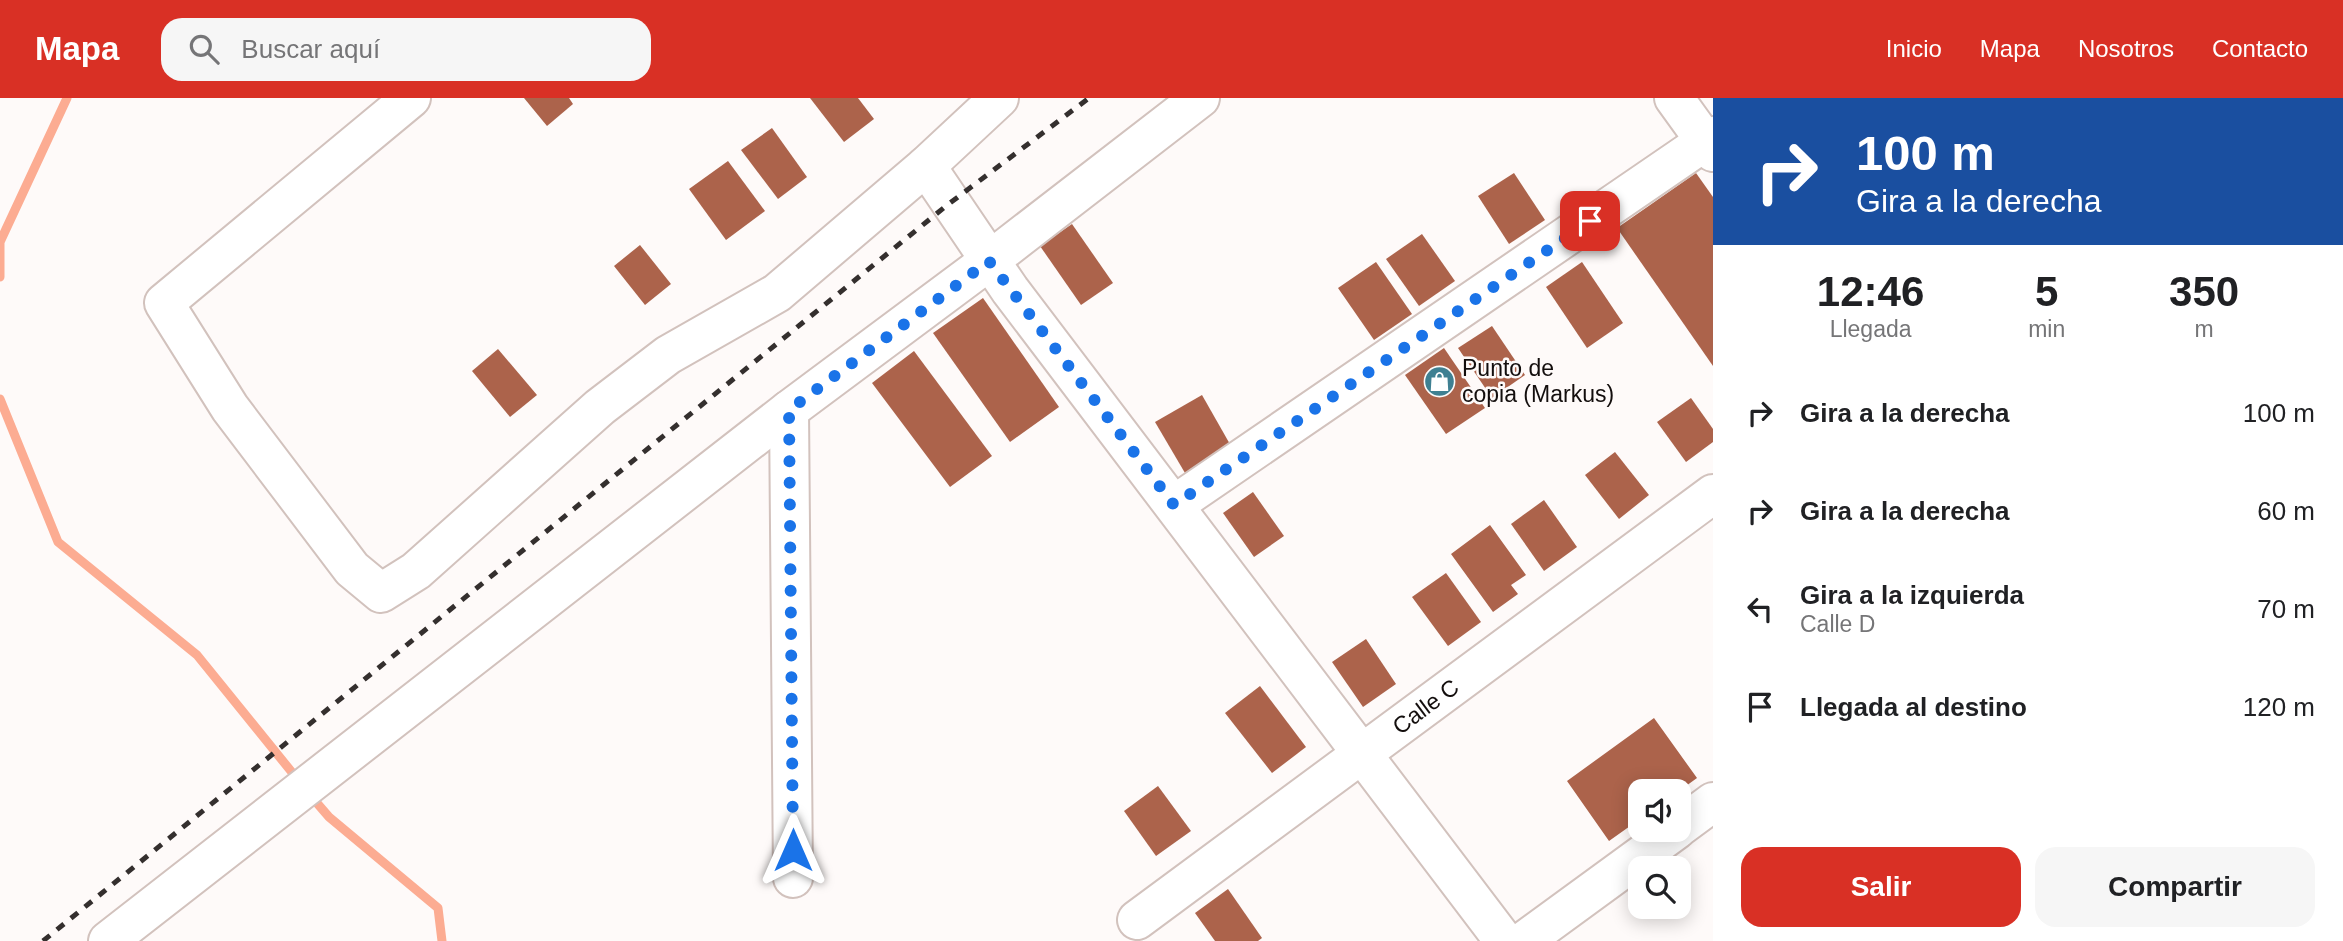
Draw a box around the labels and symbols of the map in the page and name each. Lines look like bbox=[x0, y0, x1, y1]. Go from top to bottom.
pin bbox=[1560, 191, 1620, 251]
place label: Punto de copia (Markus) bbox=[1462, 355, 1614, 407]
shop icon: Punto de copia (Markus) bbox=[1422, 364, 1456, 398]
street label: Calle C bbox=[1388, 674, 1464, 739]
position arrow bbox=[756, 813, 830, 887]

